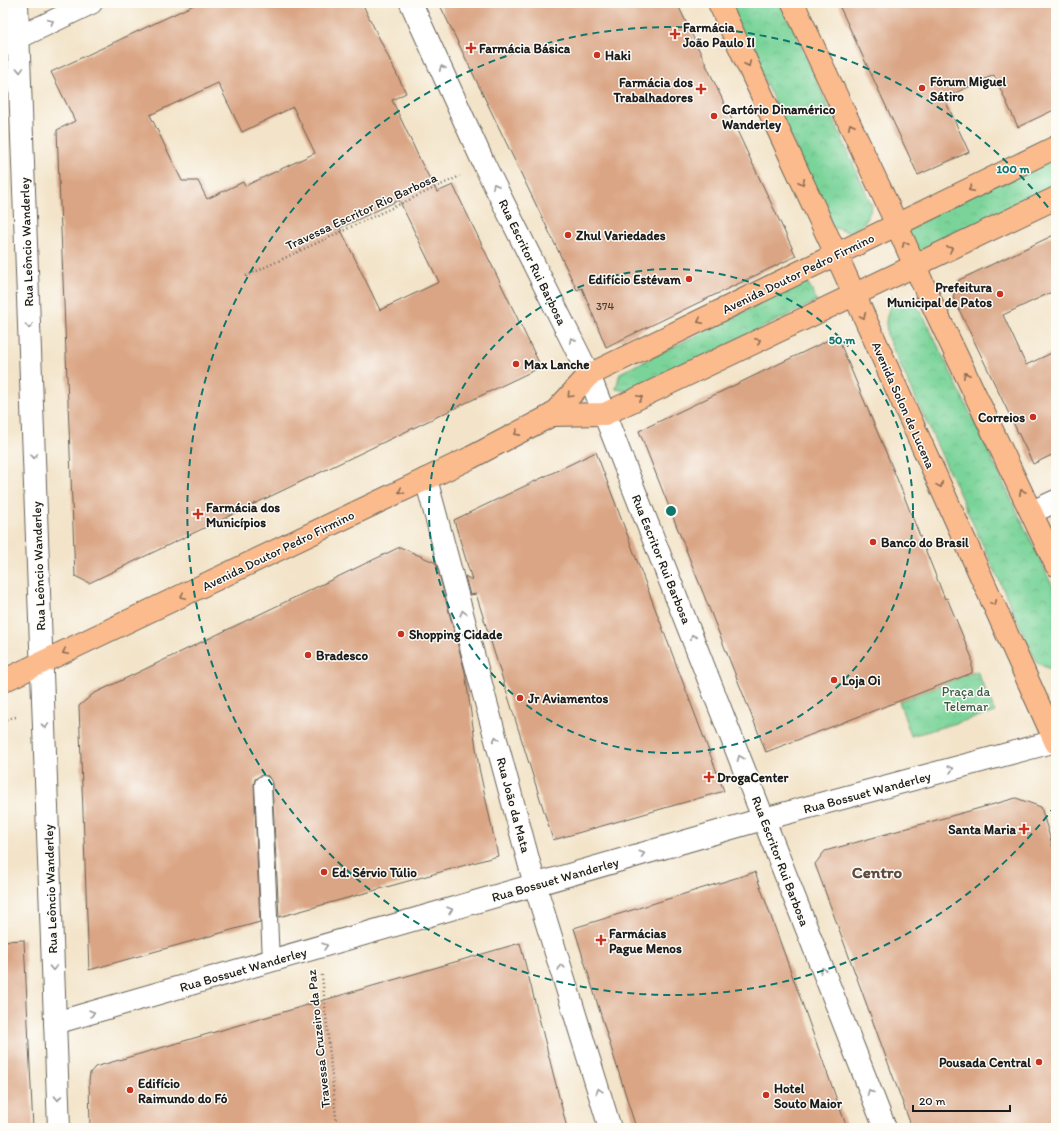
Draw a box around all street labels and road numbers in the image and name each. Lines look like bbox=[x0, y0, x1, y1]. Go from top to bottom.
street label: Travessa Escritor Rio Barbosa bbox=[283, 170, 440, 253]
street label: Rua Leôncio Wanderley bbox=[17, 177, 36, 307]
street label: Rua Escritor Rui Barbosa bbox=[495, 197, 570, 328]
street label: Avenida Doutor Pedro Firmino bbox=[720, 230, 877, 317]
street label: Avenida Solon de Lucena bbox=[869, 339, 938, 471]
street label: Rua Escritor Rui Barbosa bbox=[629, 492, 695, 626]
street label: Rua Leôncio Wanderley bbox=[29, 501, 48, 631]
street label: Avenida Doutor Pedro Firmino bbox=[200, 507, 357, 594]
street label: Rua João da Mata bbox=[494, 756, 534, 855]
street label: Rua Bossuet Wanderley bbox=[802, 768, 933, 817]
street label: Rua Escritor Rui Barbosa bbox=[749, 794, 812, 929]
street label: Rua Leôncio Wanderley bbox=[41, 824, 60, 954]
street label: Rua Bossuet Wanderley bbox=[490, 854, 620, 905]
street label: Rua Bossuet Wanderley bbox=[178, 944, 308, 995]
street label: Travessa Cruzeiro da Paz bbox=[304, 969, 333, 1109]

